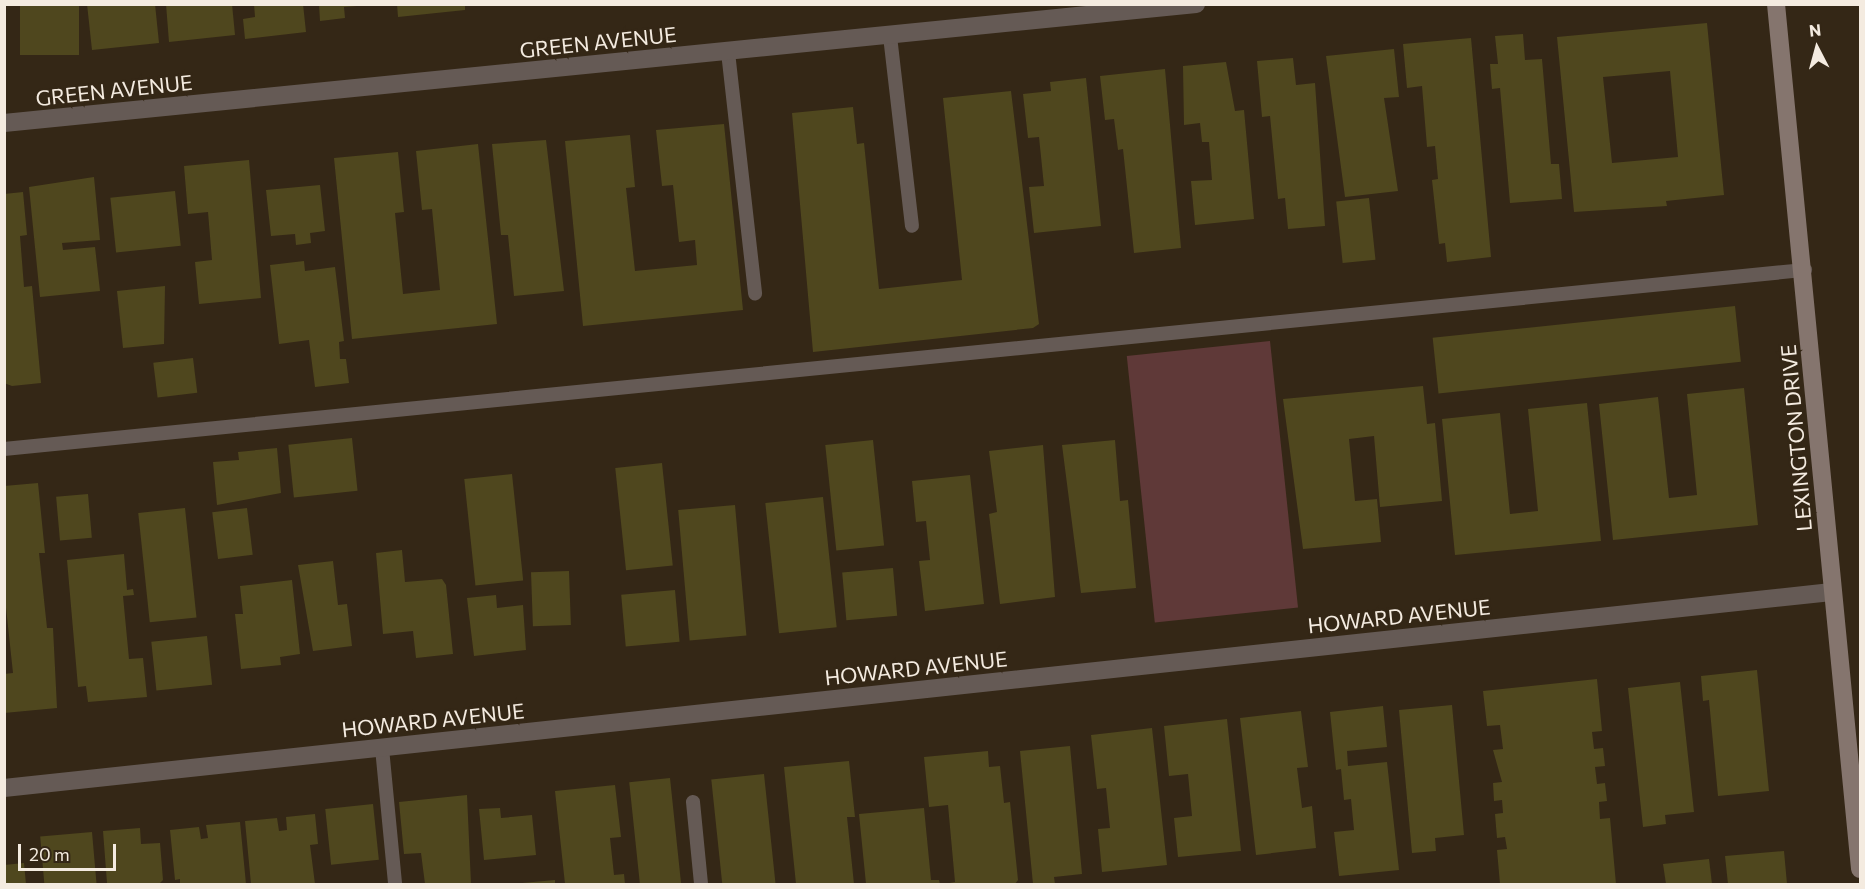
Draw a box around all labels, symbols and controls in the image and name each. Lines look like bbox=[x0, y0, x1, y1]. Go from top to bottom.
north arrow bbox=[1787, 18, 1847, 78]
text: N bbox=[1808, 20, 1822, 40]
street label: GREEN AVENUE bbox=[518, 21, 678, 63]
street label: GREEN AVENUE bbox=[34, 69, 194, 111]
street label: LEXINGTON DRIVE bbox=[1775, 343, 1817, 533]
street label: HOWARD AVENUE bbox=[1306, 594, 1492, 638]
street label: HOWARD AVENUE bbox=[823, 646, 1009, 690]
street label: HOWARD AVENUE bbox=[340, 698, 526, 742]
scale bar bbox=[21, 832, 118, 870]
text: 20 m bbox=[29, 843, 70, 865]

